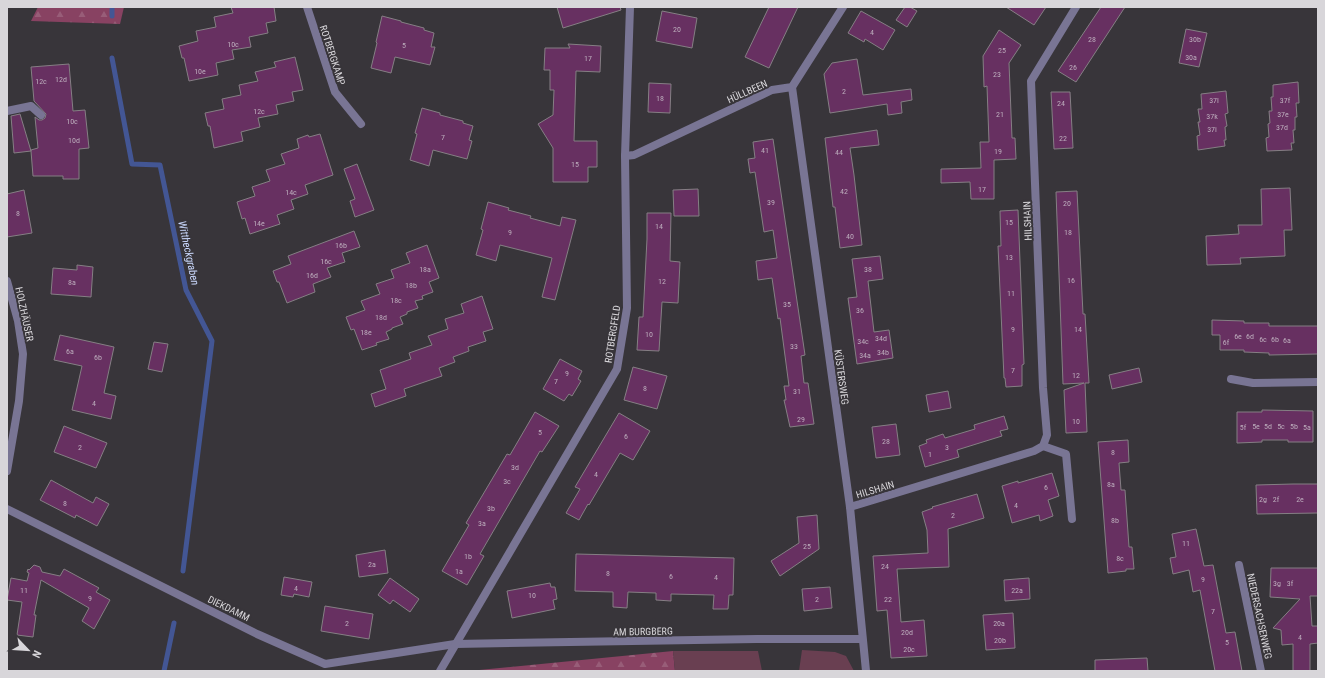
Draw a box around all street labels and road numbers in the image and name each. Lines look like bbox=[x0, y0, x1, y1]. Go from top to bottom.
street label: ROTBERGKAMP bbox=[318, 24, 348, 87]
street label: HÜLLBEEN bbox=[725, 77, 769, 105]
street label: HILSHAIN bbox=[1021, 201, 1034, 241]
street label: HOLZHÄUSER bbox=[13, 286, 37, 343]
street label: ROTBERGFELD bbox=[603, 304, 623, 364]
street label: KÜSTERSWEG bbox=[832, 349, 852, 405]
street label: HILSHAIN bbox=[855, 478, 896, 500]
street label: NIEDERSACHSENWEG bbox=[1245, 572, 1274, 660]
street label: DIEKDAMM bbox=[206, 594, 251, 623]
street label: AM BURGBERG bbox=[613, 625, 673, 638]

